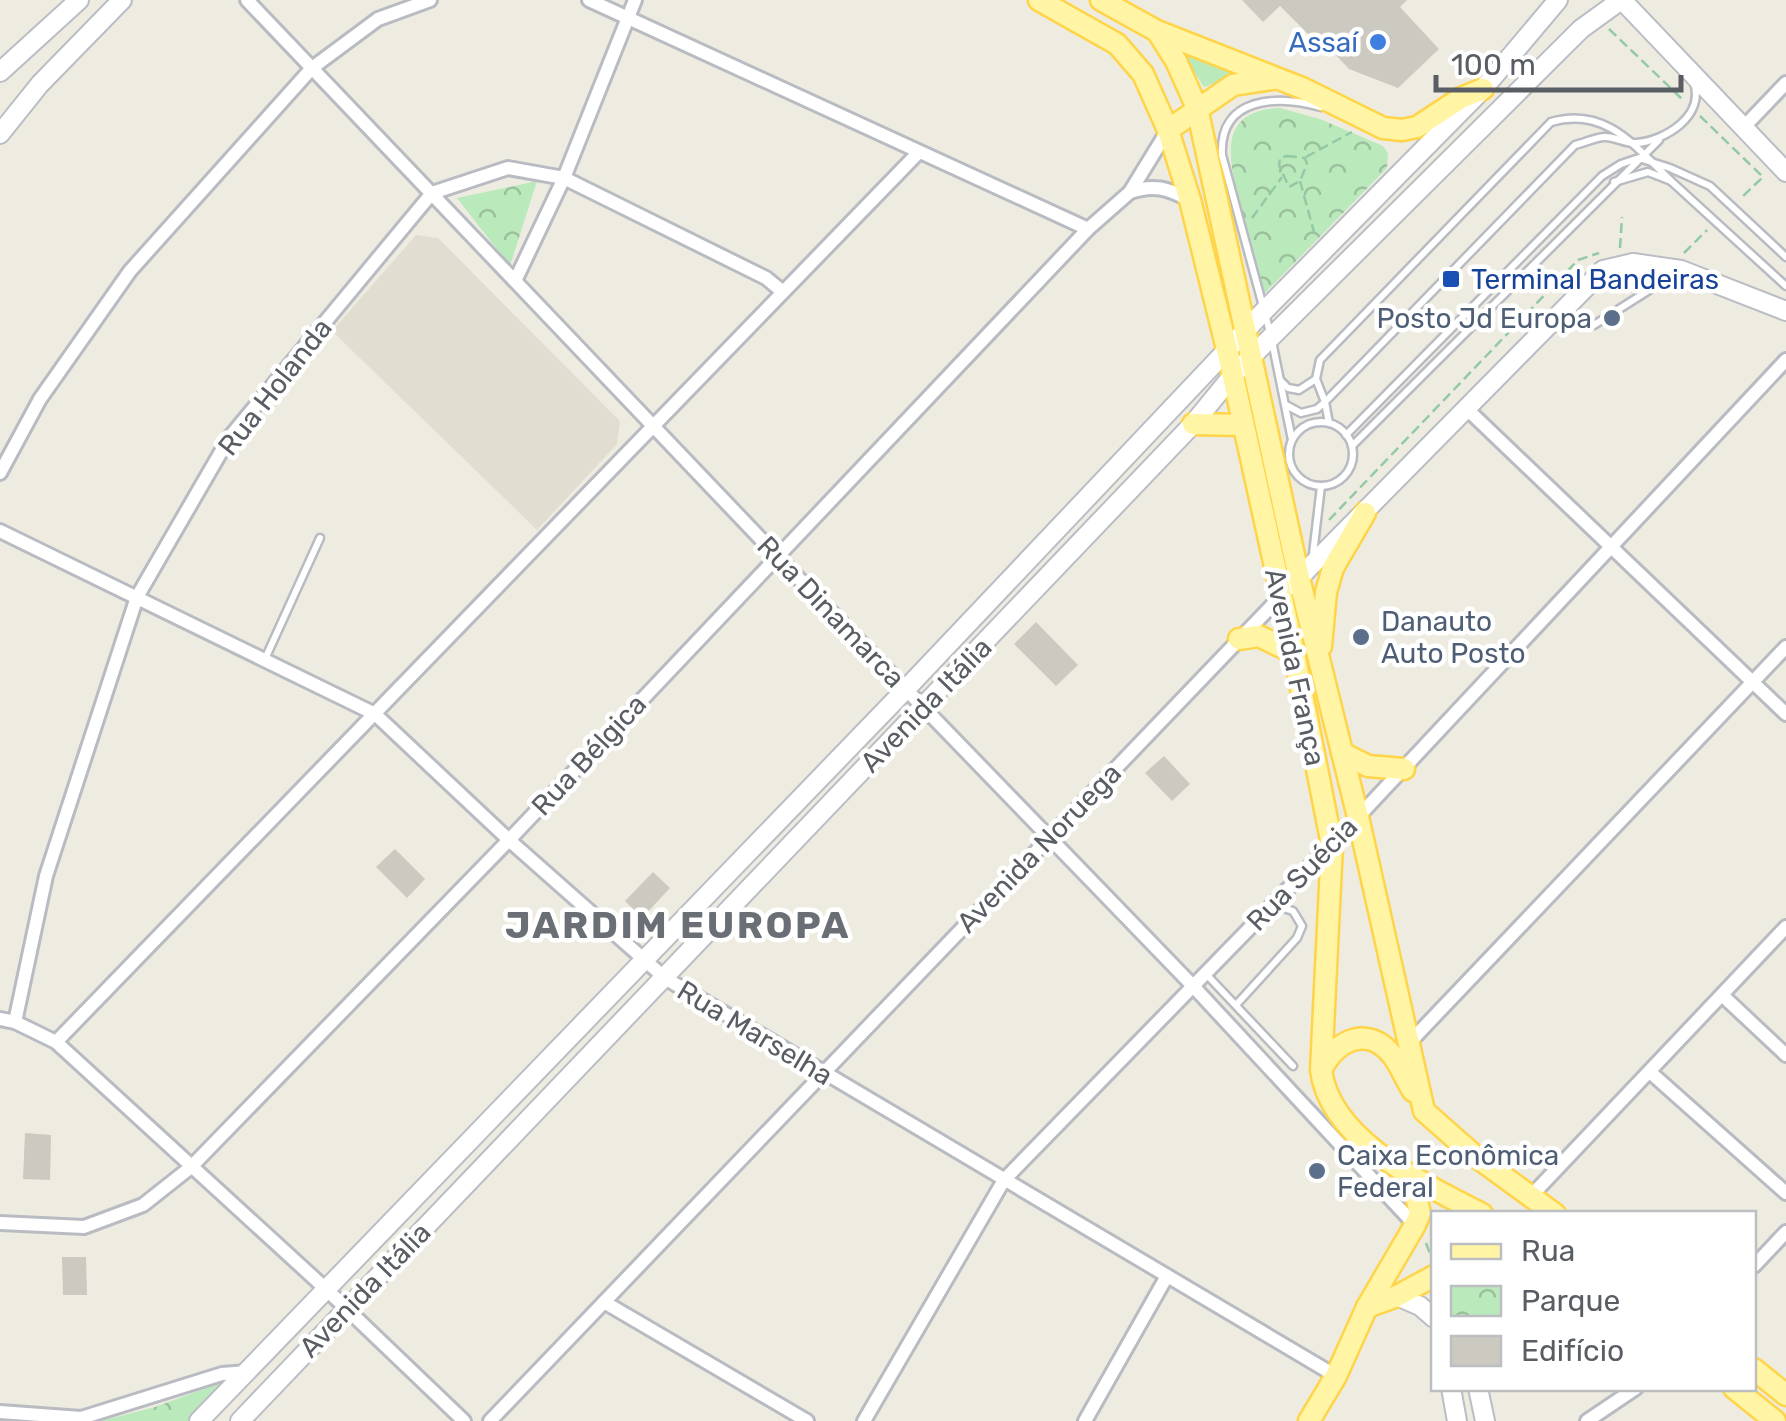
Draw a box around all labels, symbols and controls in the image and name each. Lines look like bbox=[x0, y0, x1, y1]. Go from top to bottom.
place label: Assaí bbox=[1288, 26, 1359, 59]
scale bar bbox=[1436, 30, 1681, 92]
marker: Assaí bbox=[1367, 31, 1389, 53]
text: 100 m bbox=[1451, 47, 1536, 83]
place label: Terminal Bandeiras bbox=[1471, 263, 1719, 296]
marker: Terminal Bandeiras bbox=[1440, 268, 1462, 290]
place label: Posto Jd Europa bbox=[1376, 302, 1592, 335]
marker: Posto Jd Europa bbox=[1601, 307, 1623, 329]
street label: Rua Holanda bbox=[211, 312, 339, 462]
street label: Rua Dinamarca bbox=[750, 529, 912, 695]
street label: Avenida França bbox=[1258, 565, 1332, 769]
place label: Danauto Auto Posto bbox=[1381, 605, 1525, 670]
marker: Danauto Auto Posto bbox=[1350, 626, 1372, 648]
street label: Avenida Itália bbox=[854, 631, 998, 779]
street label: Rua Bélgica bbox=[525, 688, 653, 822]
street label: Avenida Noruega bbox=[950, 757, 1128, 939]
street label: Rua Suécia bbox=[1240, 810, 1364, 938]
district label: JARDIM EUROPA bbox=[505, 902, 851, 948]
street label: Rua Marselha bbox=[671, 974, 839, 1092]
place label: Caixa Econômica Federal bbox=[1337, 1139, 1559, 1204]
marker: Caixa Econômica Federal bbox=[1306, 1160, 1328, 1182]
legend bbox=[1431, 1211, 1756, 1391]
street label: Avenida Itália bbox=[293, 1216, 437, 1364]
text: Rua bbox=[1521, 1233, 1575, 1269]
text: Parque bbox=[1521, 1283, 1620, 1319]
text: Edifício bbox=[1521, 1333, 1624, 1369]

